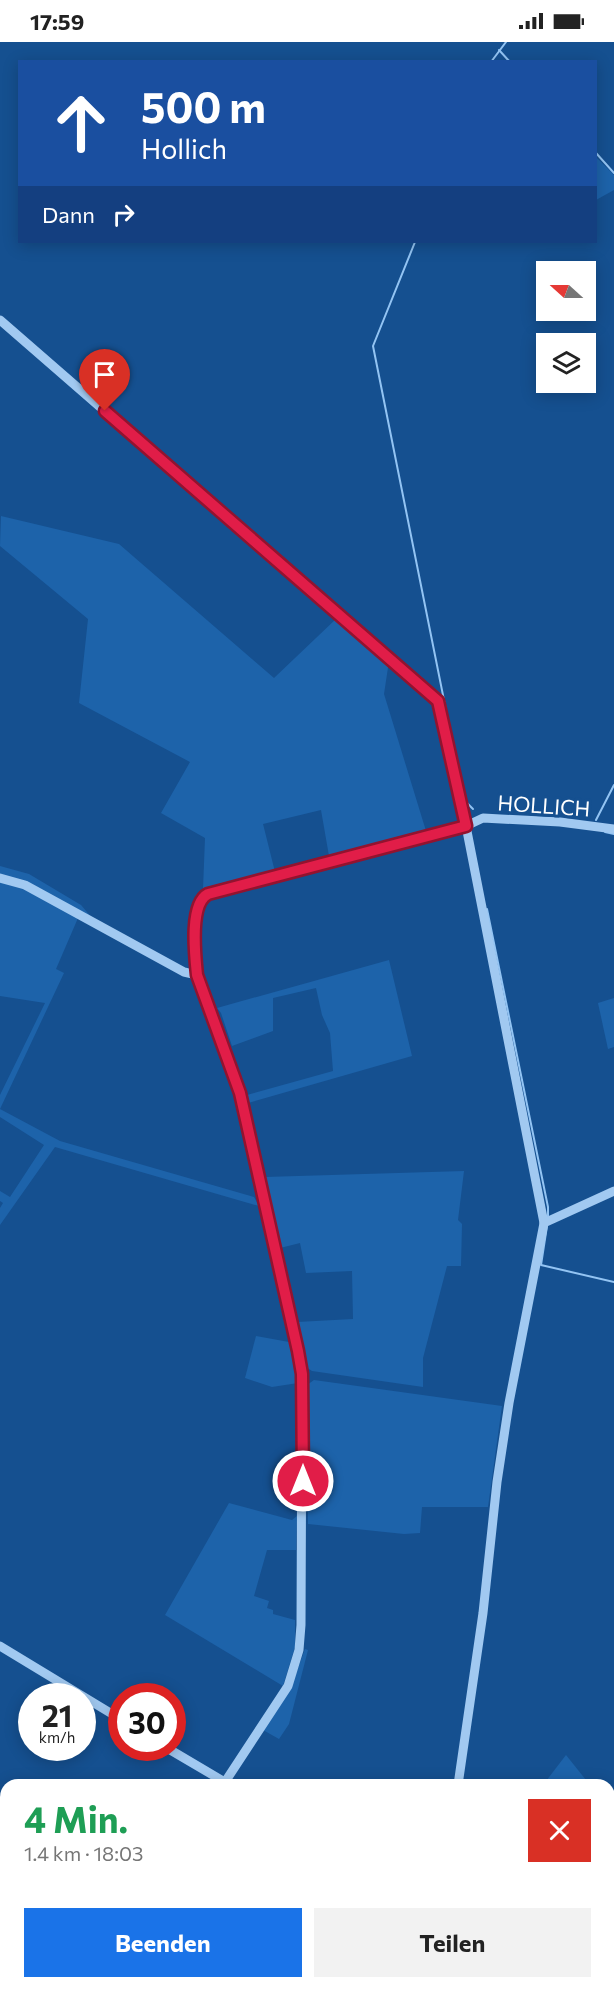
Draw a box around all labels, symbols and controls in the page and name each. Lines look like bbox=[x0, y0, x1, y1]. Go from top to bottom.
text: 17:59 bbox=[30, 8, 84, 35]
text: 500 m bbox=[141, 80, 266, 132]
icon: ahead bbox=[42, 84, 120, 162]
text: Hollich bbox=[141, 132, 227, 165]
icon: right bbox=[107, 198, 140, 231]
text: Dann bbox=[42, 201, 95, 228]
north arrow bbox=[536, 261, 596, 321]
map controls bbox=[536, 261, 596, 393]
button: layers bbox=[536, 333, 596, 393]
pin bbox=[79, 349, 130, 411]
icon: arrive bbox=[88, 358, 121, 391]
street label: HOLLICH bbox=[497, 789, 591, 821]
position arrow bbox=[271, 1449, 335, 1513]
speed limit sign: 30 bbox=[108, 1683, 186, 1761]
text: 21 bbox=[42, 1696, 72, 1733]
text: km/h bbox=[39, 1728, 75, 1746]
text: 4 Min. bbox=[24, 1796, 128, 1840]
button: close bbox=[528, 1799, 591, 1862]
text: 1.4 km · 18:03 bbox=[24, 1841, 143, 1865]
button: Beenden bbox=[24, 1908, 302, 1977]
button: Teilen bbox=[314, 1908, 591, 1977]

